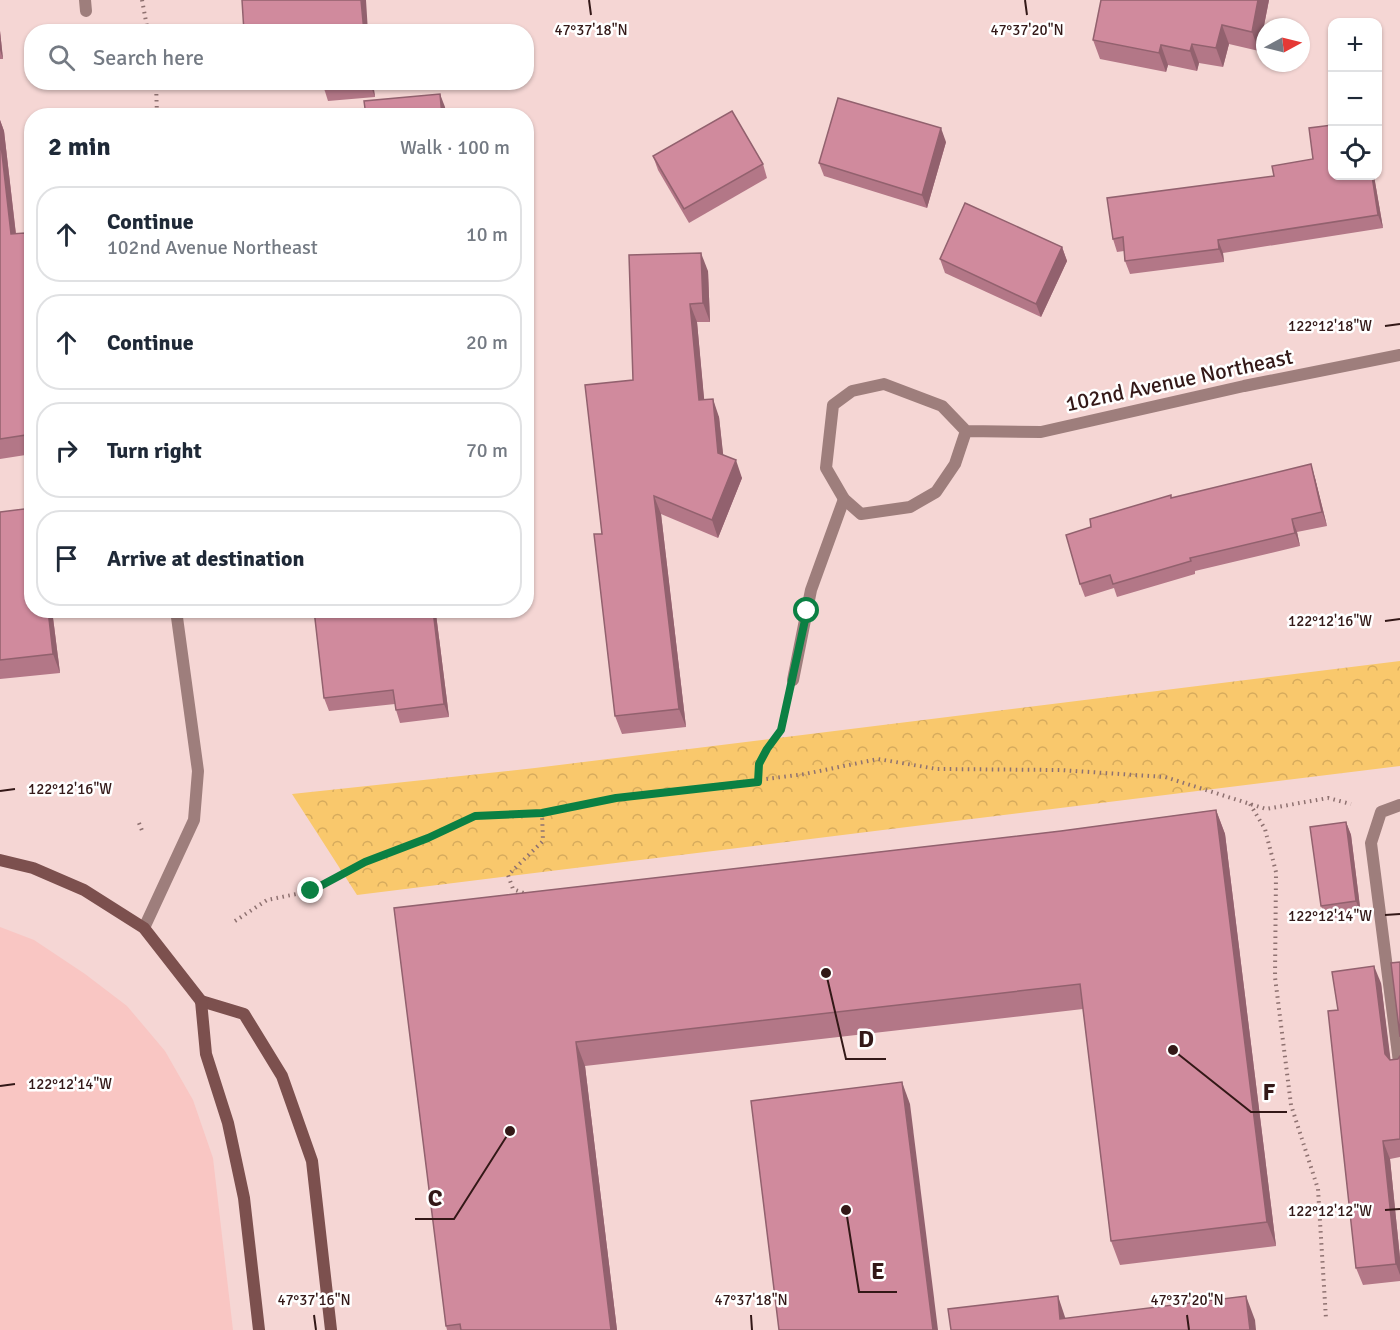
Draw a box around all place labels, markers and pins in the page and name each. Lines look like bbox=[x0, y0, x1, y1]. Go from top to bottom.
callout: D bbox=[846, 1017, 886, 1059]
callout: F bbox=[1251, 1070, 1287, 1112]
callout: C bbox=[415, 1177, 454, 1219]
callout: E bbox=[859, 1250, 897, 1292]

